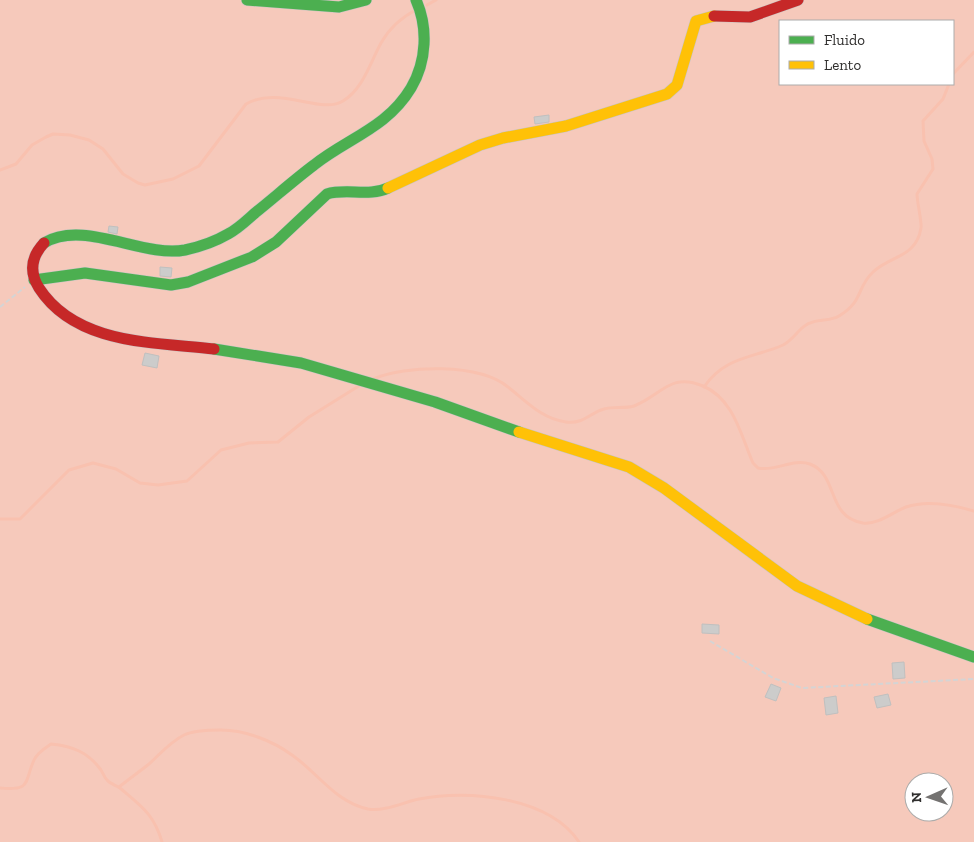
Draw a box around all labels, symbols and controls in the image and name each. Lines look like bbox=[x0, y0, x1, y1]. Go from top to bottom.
legend bbox=[779, 20, 954, 85]
text: Fluido bbox=[824, 31, 865, 49]
text: Lento bbox=[824, 56, 861, 74]
north arrow bbox=[904, 772, 954, 822]
text: N bbox=[908, 791, 925, 803]

